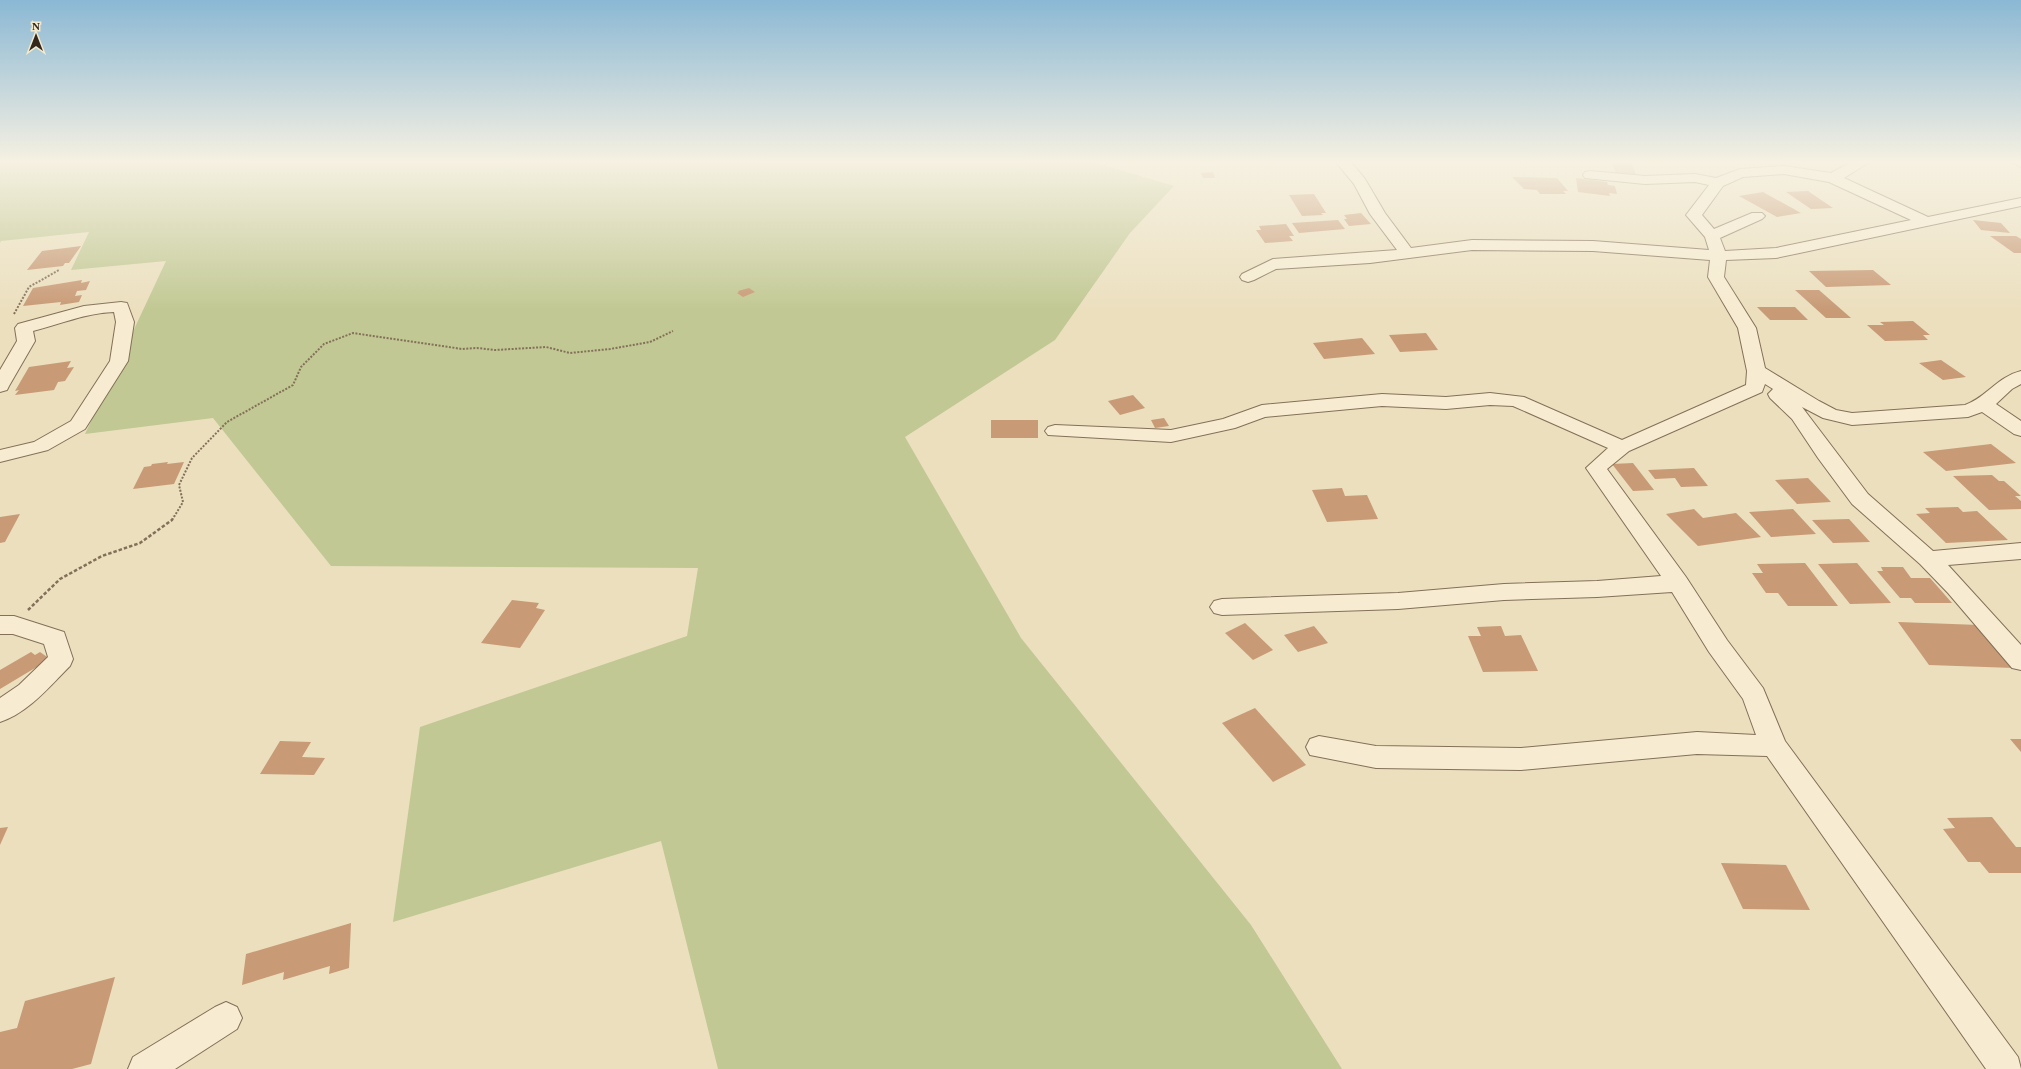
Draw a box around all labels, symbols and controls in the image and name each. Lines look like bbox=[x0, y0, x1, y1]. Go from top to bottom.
north arrow bbox=[16, 16, 56, 56]
text: N bbox=[32, 20, 40, 32]

